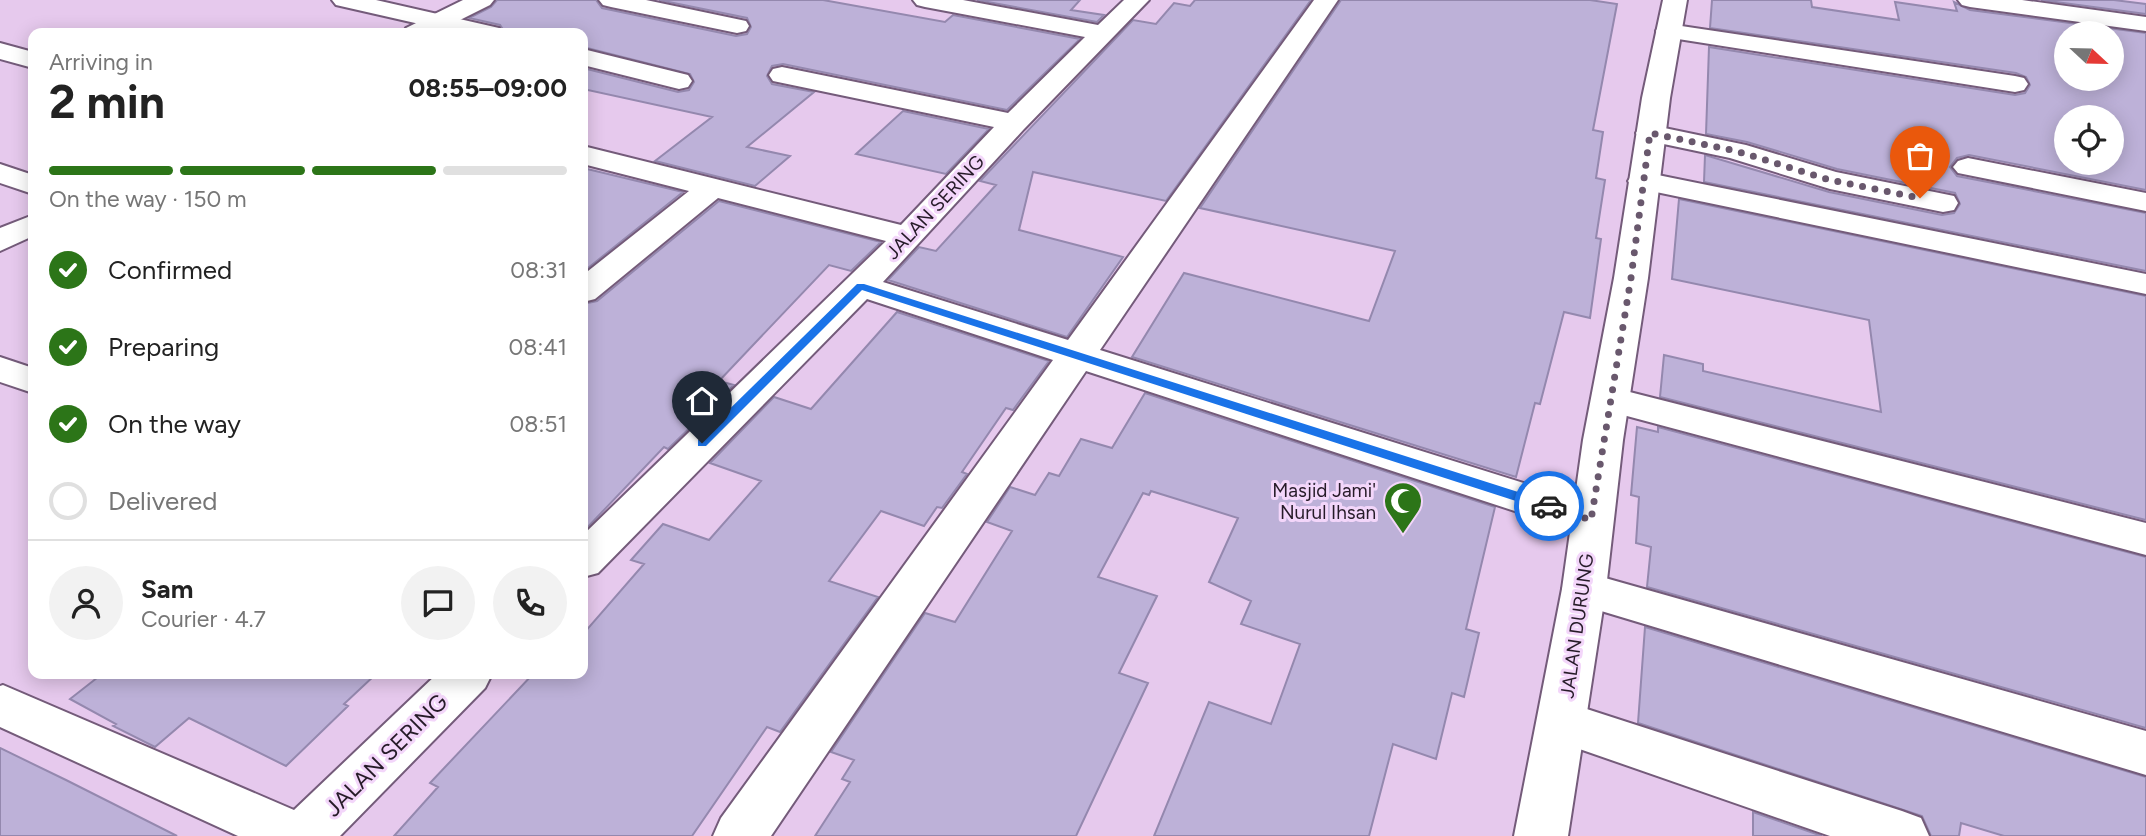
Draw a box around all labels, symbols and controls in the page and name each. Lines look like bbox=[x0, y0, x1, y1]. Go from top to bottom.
north arrow bbox=[2054, 21, 2124, 91]
map controls bbox=[2054, 21, 2124, 175]
text: Arriving in bbox=[49, 48, 153, 76]
text: 08:55–09:00 bbox=[408, 72, 567, 104]
text: 2 min bbox=[49, 74, 165, 130]
button: locate bbox=[2054, 105, 2124, 175]
pin bbox=[1890, 126, 1950, 198]
icon: bag bbox=[1901, 137, 1939, 175]
street label: JALAN SERING bbox=[881, 150, 989, 264]
text: On the way · 150 m bbox=[49, 185, 246, 213]
icon: check bbox=[49, 251, 87, 289]
text: Confirmed bbox=[108, 254, 232, 286]
text: 08:31 bbox=[510, 256, 567, 284]
icon: check bbox=[49, 328, 87, 366]
text: Preparing bbox=[108, 331, 219, 363]
text: 08:41 bbox=[509, 333, 567, 361]
pin bbox=[672, 371, 732, 443]
icon: home bbox=[683, 382, 721, 420]
icon: check bbox=[49, 405, 87, 443]
text: On the way bbox=[108, 408, 241, 440]
text: 08:51 bbox=[510, 410, 567, 438]
courier bbox=[1514, 471, 1584, 541]
place label: Masjid Jami' Nurul Ihsan bbox=[1272, 479, 1376, 524]
mosque icon: Masjid Jami' Nurul Ihsan bbox=[1382, 480, 1424, 535]
text: Delivered bbox=[108, 485, 217, 517]
icon: car bbox=[1530, 487, 1568, 525]
street label: JALAN DURUNG bbox=[1555, 552, 1599, 700]
button: person bbox=[49, 566, 123, 640]
button: chat bbox=[401, 566, 475, 640]
button: phone bbox=[493, 566, 567, 640]
text: Sam bbox=[141, 573, 193, 605]
text: Courier · 4.7 bbox=[141, 605, 266, 633]
street label: JALAN SERING bbox=[319, 688, 453, 822]

